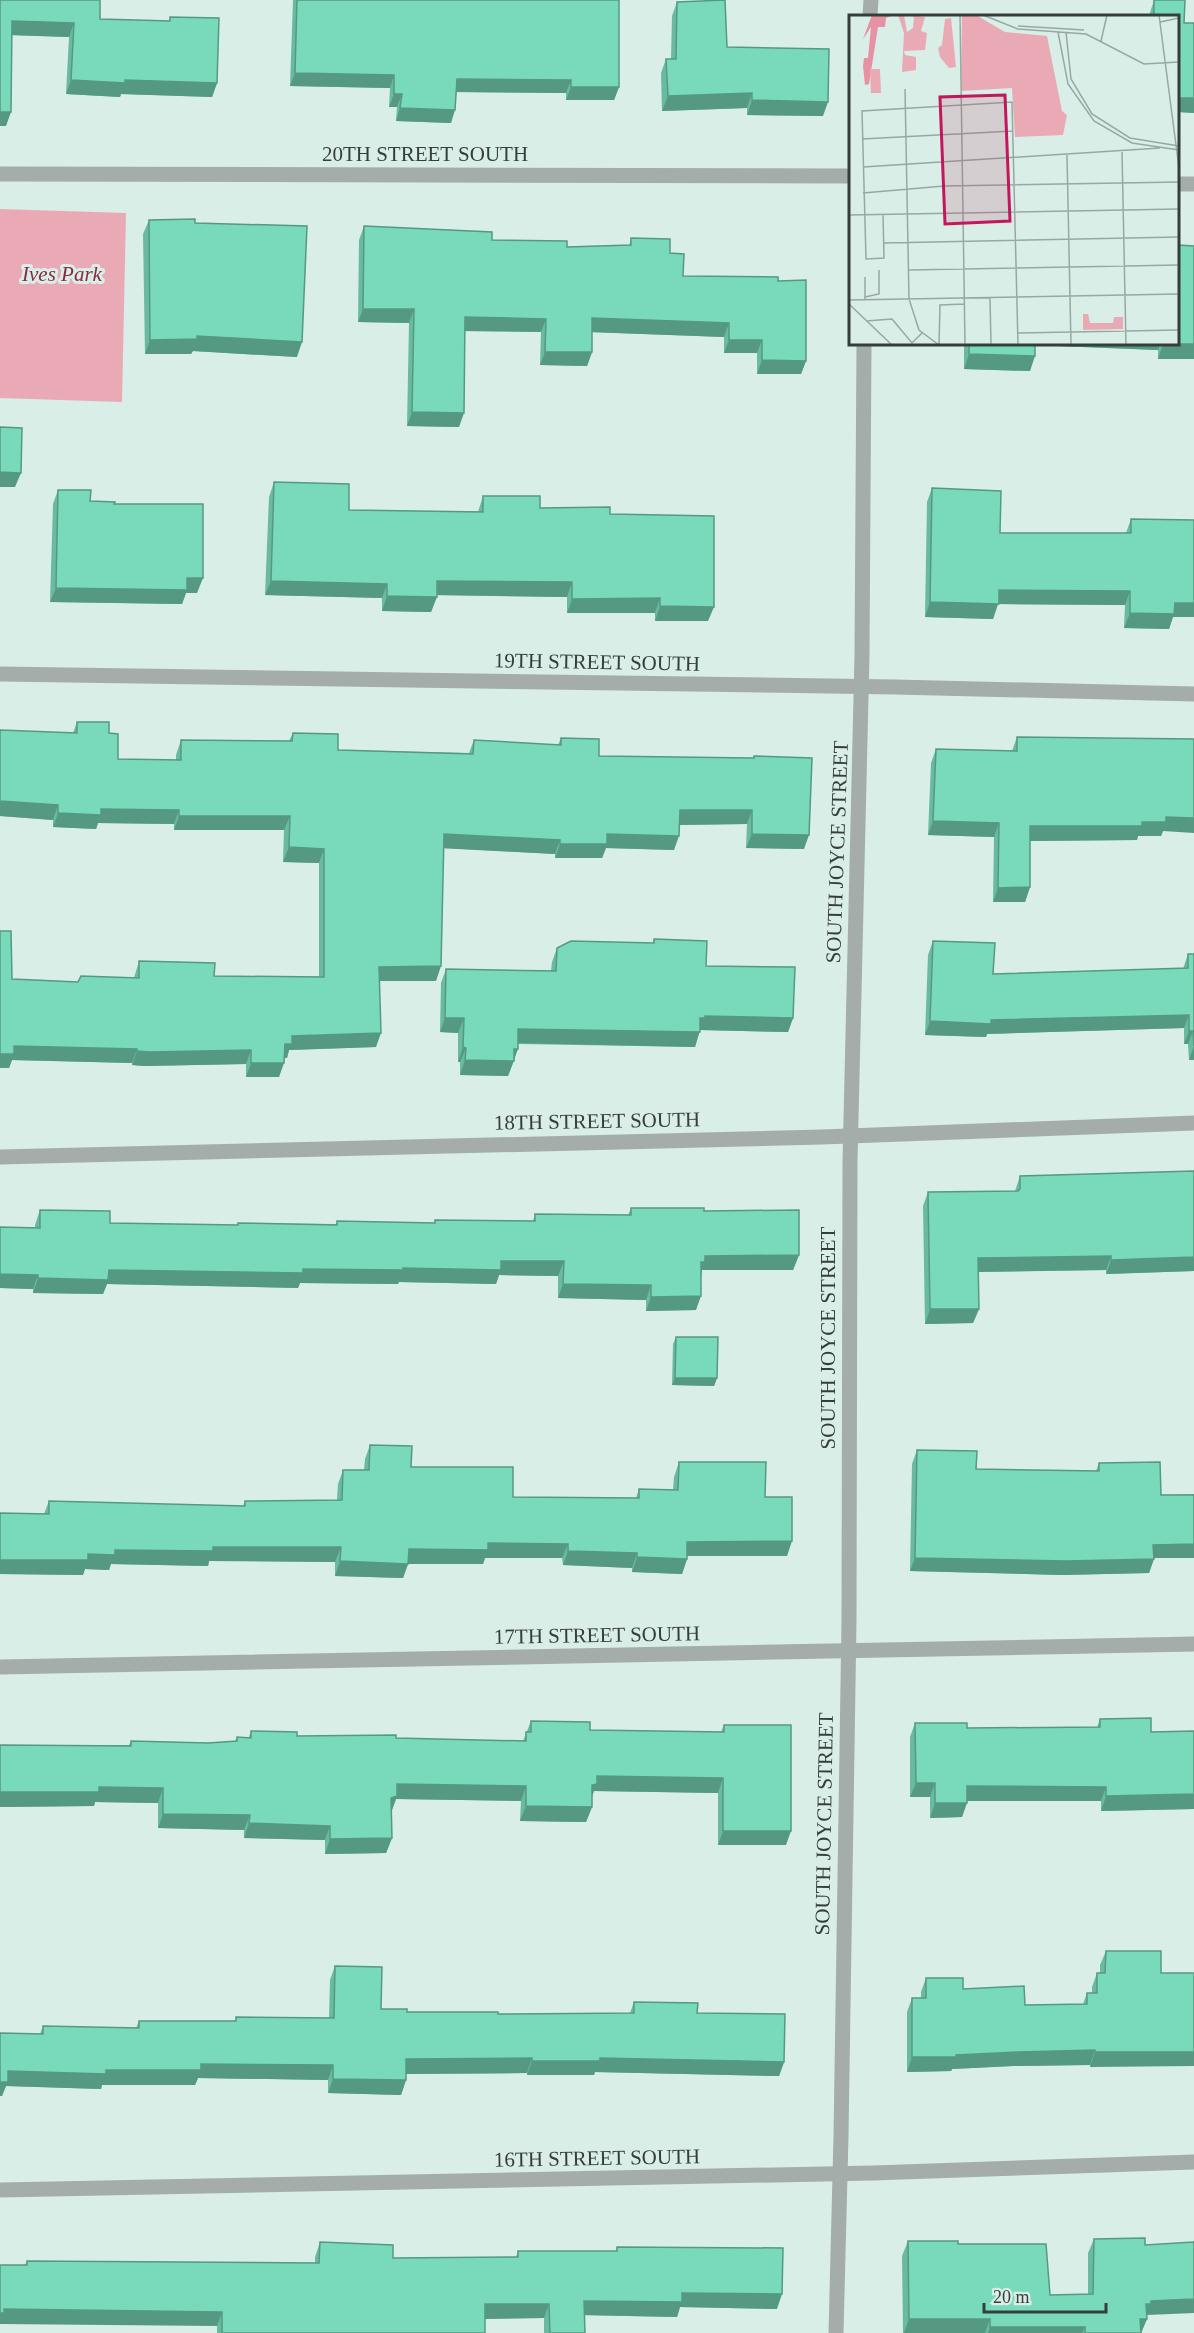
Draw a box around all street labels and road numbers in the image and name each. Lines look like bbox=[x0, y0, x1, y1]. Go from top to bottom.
street label: 20TH STREET SOUTH bbox=[322, 142, 528, 166]
street label: 19TH STREET SOUTH bbox=[494, 648, 700, 676]
street label: SOUTH JOYCE STREET bbox=[821, 740, 853, 964]
street label: 18TH STREET SOUTH bbox=[494, 1107, 700, 1135]
street label: SOUTH JOYCE STREET bbox=[816, 1226, 840, 1449]
street label: 17TH STREET SOUTH bbox=[494, 1621, 700, 1649]
street label: SOUTH JOYCE STREET bbox=[810, 1712, 838, 1936]
street label: 16TH STREET SOUTH bbox=[494, 2144, 700, 2172]

